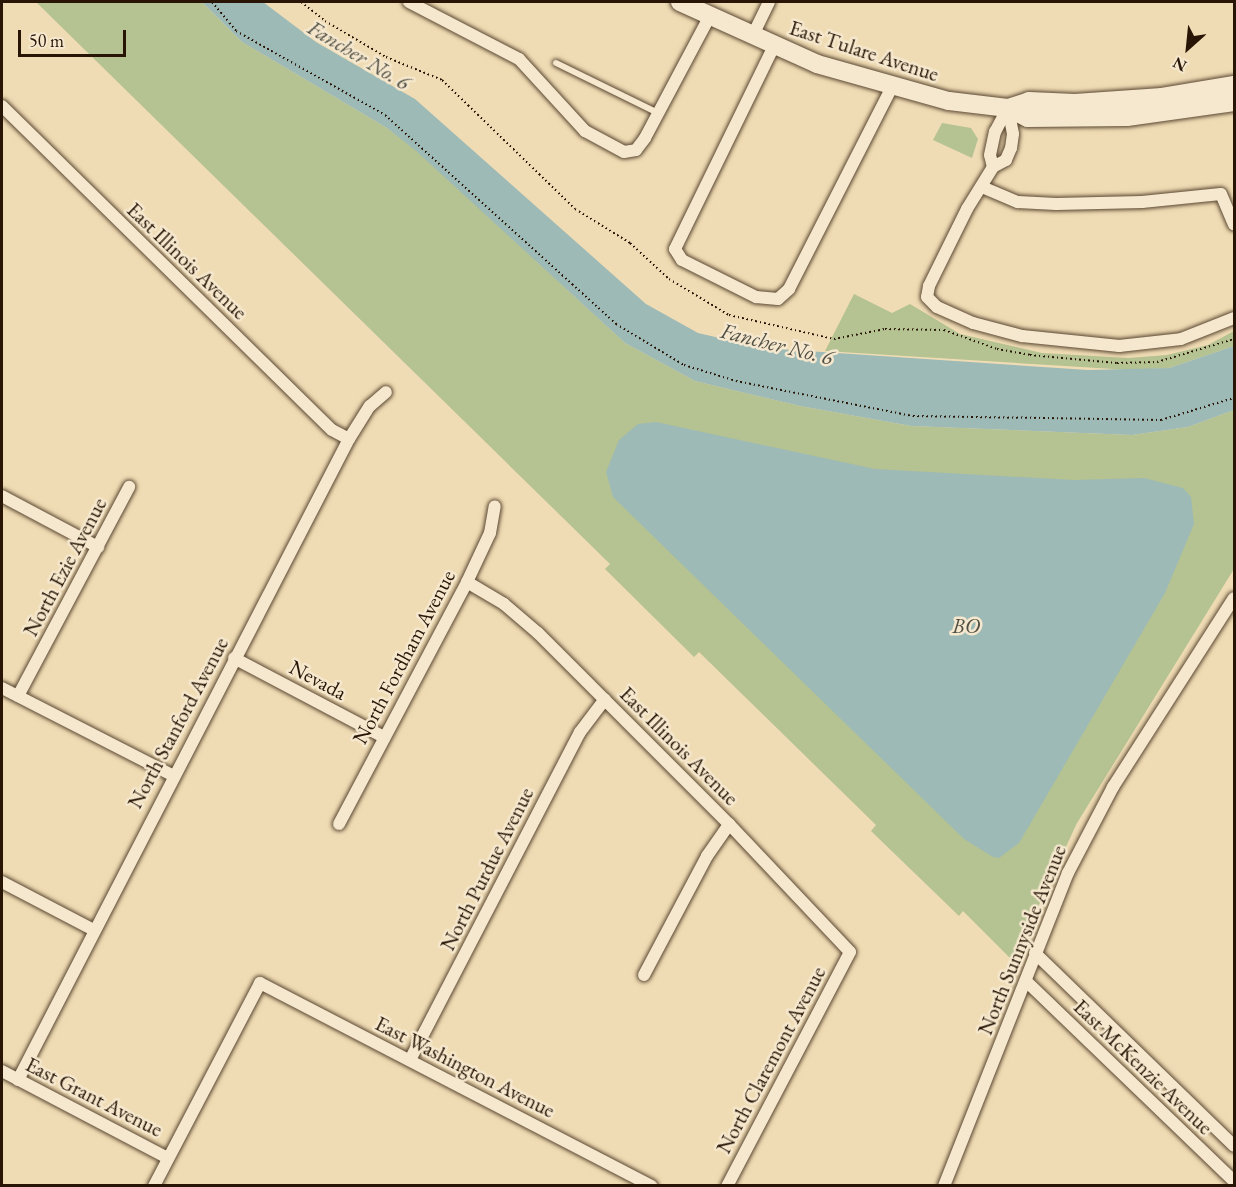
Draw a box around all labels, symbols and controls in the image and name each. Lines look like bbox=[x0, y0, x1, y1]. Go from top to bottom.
water label: Fancher No. 6 bbox=[303, 14, 415, 96]
street label: East Tulare Avenue bbox=[786, 15, 942, 87]
scale bar bbox=[21, 18, 129, 56]
north arrow bbox=[1158, 18, 1218, 78]
text: 50 m bbox=[29, 29, 64, 52]
text: N bbox=[1169, 52, 1190, 77]
street label: East Illinois Avenue bbox=[122, 197, 252, 325]
water label: Fancher No. 6 bbox=[718, 317, 836, 371]
street label: North Ezie Avenue bbox=[18, 493, 112, 641]
street label: North Fordham Avenue bbox=[347, 566, 461, 748]
water label: BO bbox=[952, 613, 980, 639]
street label: North Stanford Avenue bbox=[122, 633, 234, 813]
street label: Nevada bbox=[285, 655, 351, 705]
street label: East Illinois Avenue bbox=[614, 681, 744, 811]
street label: North Purdue Avenue bbox=[435, 783, 539, 955]
street label: North Sunnyside Avenue bbox=[972, 842, 1072, 1038]
street label: North Claremont Avenue bbox=[711, 962, 831, 1158]
street label: East McKenzie Avenue bbox=[1068, 994, 1218, 1140]
street label: East Washington Avenue bbox=[371, 1011, 559, 1123]
street label: East Grant Avenue bbox=[21, 1052, 167, 1142]

